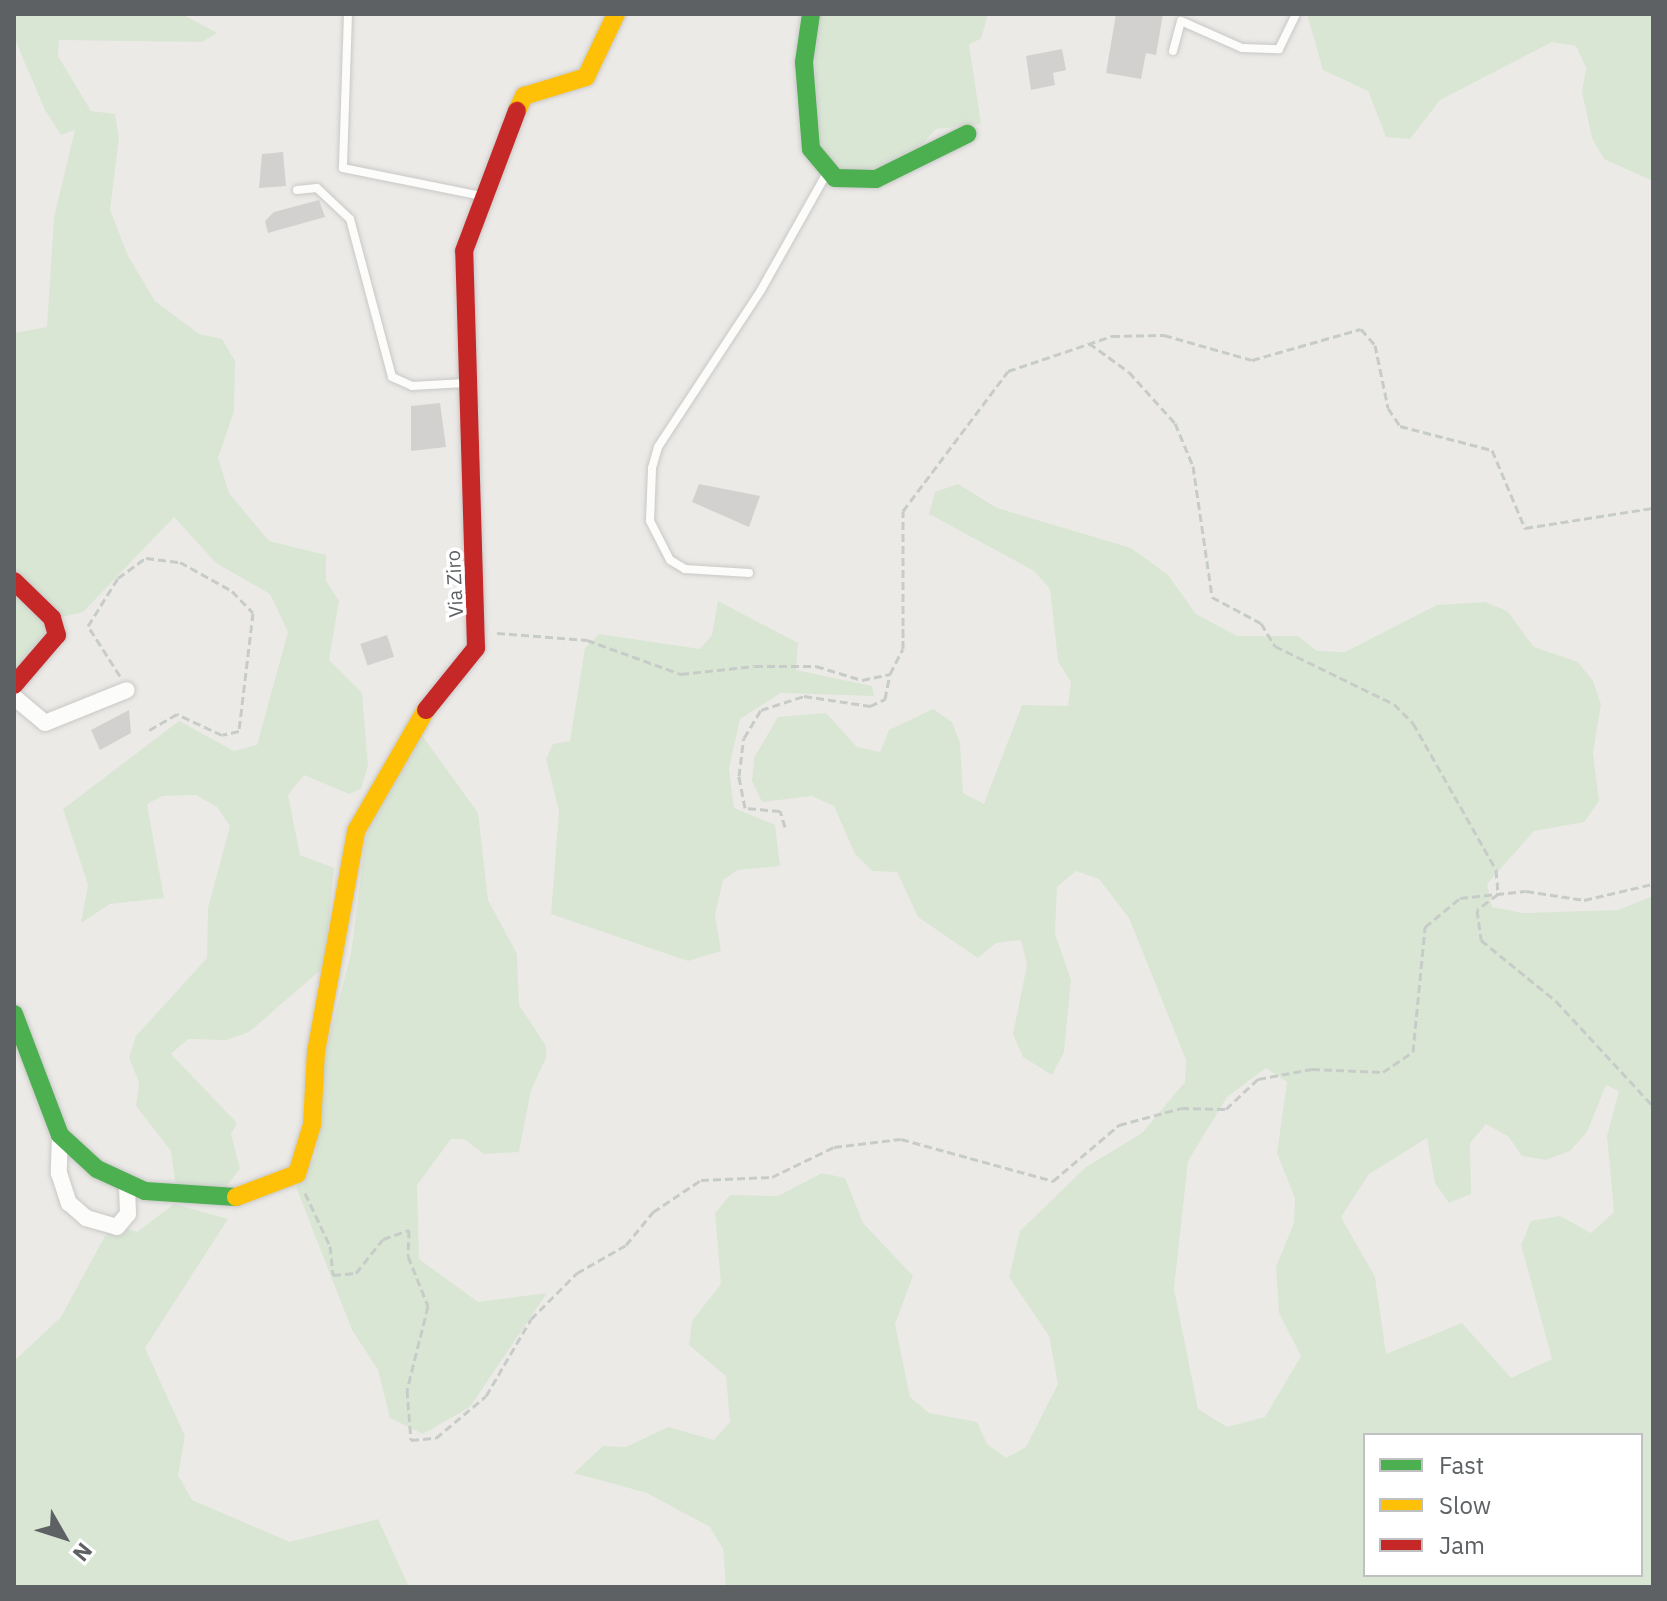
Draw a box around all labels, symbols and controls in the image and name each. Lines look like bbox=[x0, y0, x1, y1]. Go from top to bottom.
street label: Via Ziro bbox=[440, 550, 468, 618]
legend bbox=[1363, 1433, 1643, 1577]
text: Fast bbox=[1439, 1449, 1484, 1481]
text: Slow bbox=[1439, 1489, 1491, 1521]
north arrow bbox=[24, 1497, 104, 1577]
text: Jam bbox=[1439, 1529, 1485, 1561]
text: N bbox=[67, 1537, 99, 1568]

